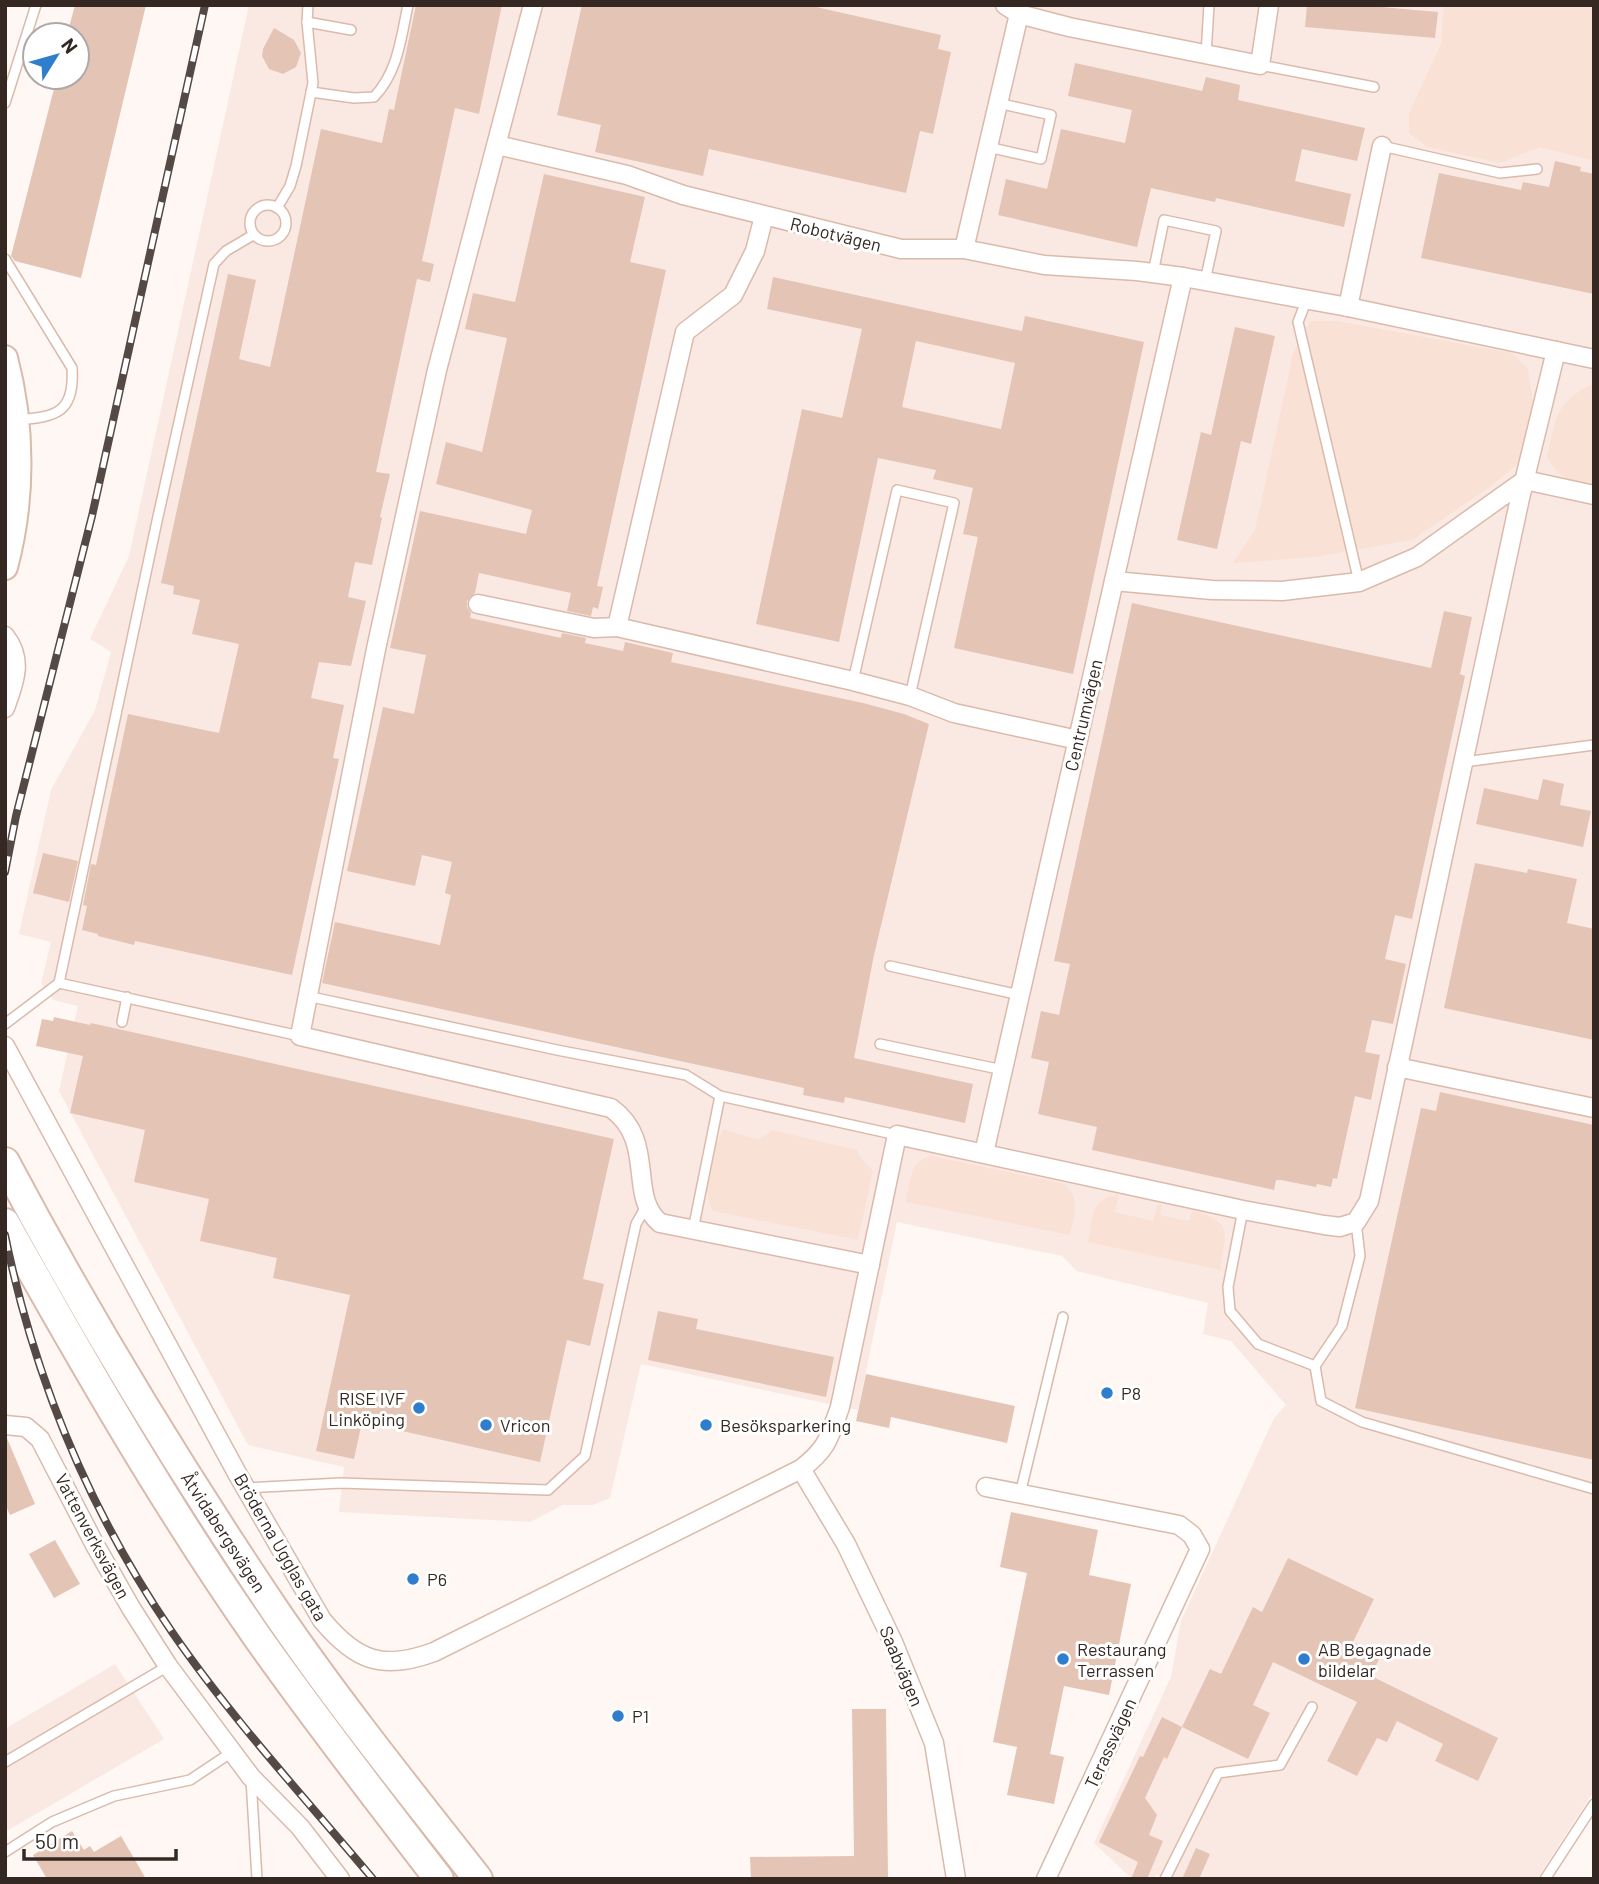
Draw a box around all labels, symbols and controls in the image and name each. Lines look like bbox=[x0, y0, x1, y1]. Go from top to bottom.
north arrow bbox=[21, 21, 91, 91]
text: N bbox=[57, 33, 83, 57]
street label: Robotvägen bbox=[788, 212, 884, 256]
street label: Centrumvägen bbox=[1059, 657, 1107, 773]
place label: P8 bbox=[1121, 1382, 1141, 1404]
marker: P8 bbox=[1099, 1385, 1115, 1401]
place label: RISE IVF Linköping bbox=[328, 1387, 405, 1430]
marker: RISE IVF Linköping bbox=[411, 1400, 427, 1416]
place label: Vricon bbox=[500, 1414, 550, 1436]
place label: Besöksparkering bbox=[720, 1414, 851, 1436]
marker: Vricon bbox=[478, 1417, 494, 1433]
marker: Besöksparkering bbox=[698, 1417, 714, 1433]
street label: Åtvidabergsvägen bbox=[177, 1468, 271, 1596]
street label: Bröderna Ugglas gata bbox=[230, 1469, 332, 1625]
street label: Vattenverksvägen bbox=[51, 1470, 135, 1602]
place label: P6 bbox=[427, 1568, 447, 1590]
marker: P6 bbox=[405, 1571, 421, 1587]
street label: Saabvägen bbox=[875, 1623, 929, 1709]
place label: Restaurang Terrassen bbox=[1077, 1638, 1166, 1681]
place label: AB Begagnade bildelar bbox=[1318, 1638, 1431, 1681]
marker: Restaurang Terrassen bbox=[1055, 1651, 1071, 1667]
marker: AB Begagnade bildelar bbox=[1296, 1651, 1312, 1667]
street label: Terassvägen bbox=[1079, 1694, 1141, 1792]
place label: P1 bbox=[632, 1705, 649, 1727]
marker: P1 bbox=[610, 1708, 626, 1724]
scale bar bbox=[24, 1818, 177, 1862]
text: 50 m bbox=[35, 1828, 79, 1853]

